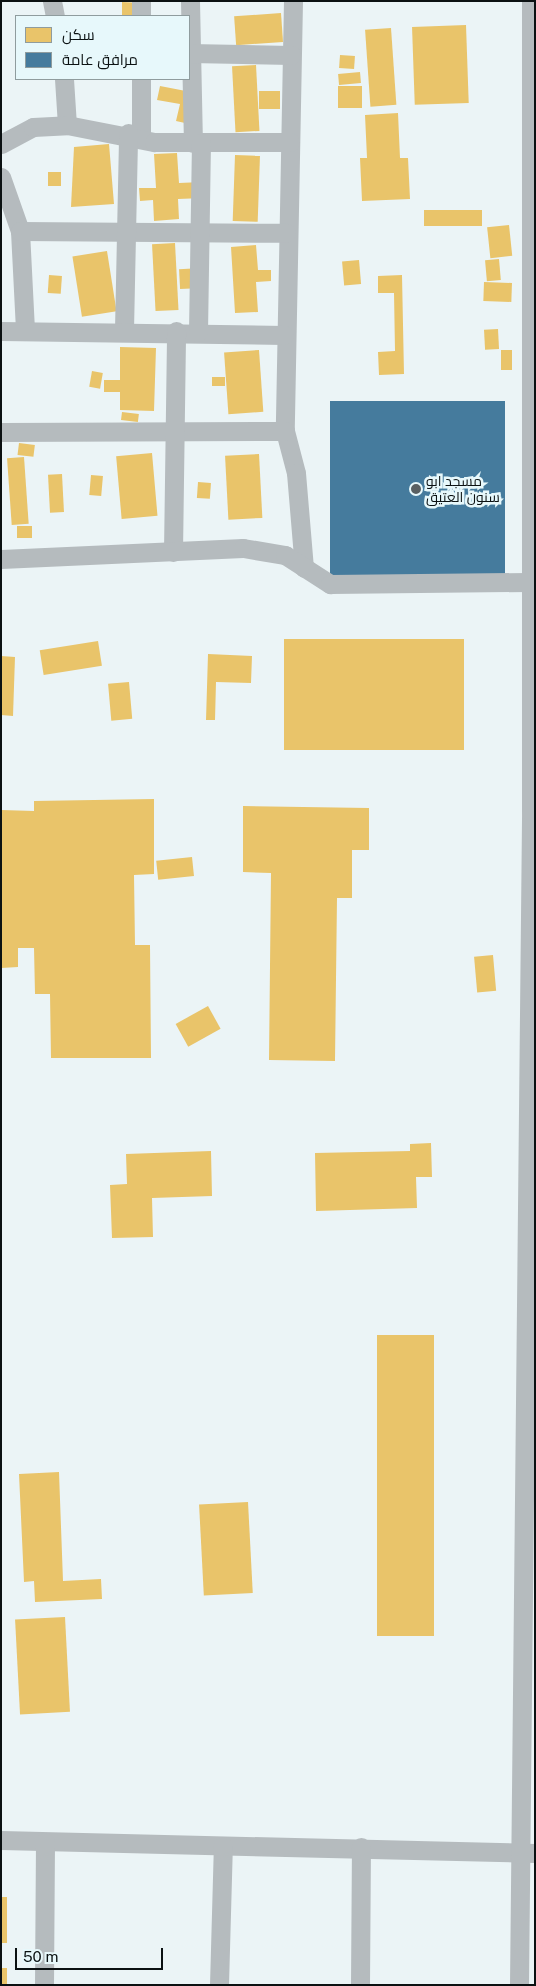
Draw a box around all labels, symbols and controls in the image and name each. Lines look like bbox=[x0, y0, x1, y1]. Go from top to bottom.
legend bbox=[15, 15, 190, 80]
text: سكن bbox=[62, 26, 95, 43]
text: مرافق عامة bbox=[62, 51, 138, 68]
place label: مسجد ابو سنون العتيق bbox=[426, 473, 500, 506]
marker: مسجد ابو سنون العتيق bbox=[410, 483, 422, 495]
scale bar bbox=[18, 1938, 165, 1970]
text: 50 m bbox=[23, 1948, 58, 1965]

